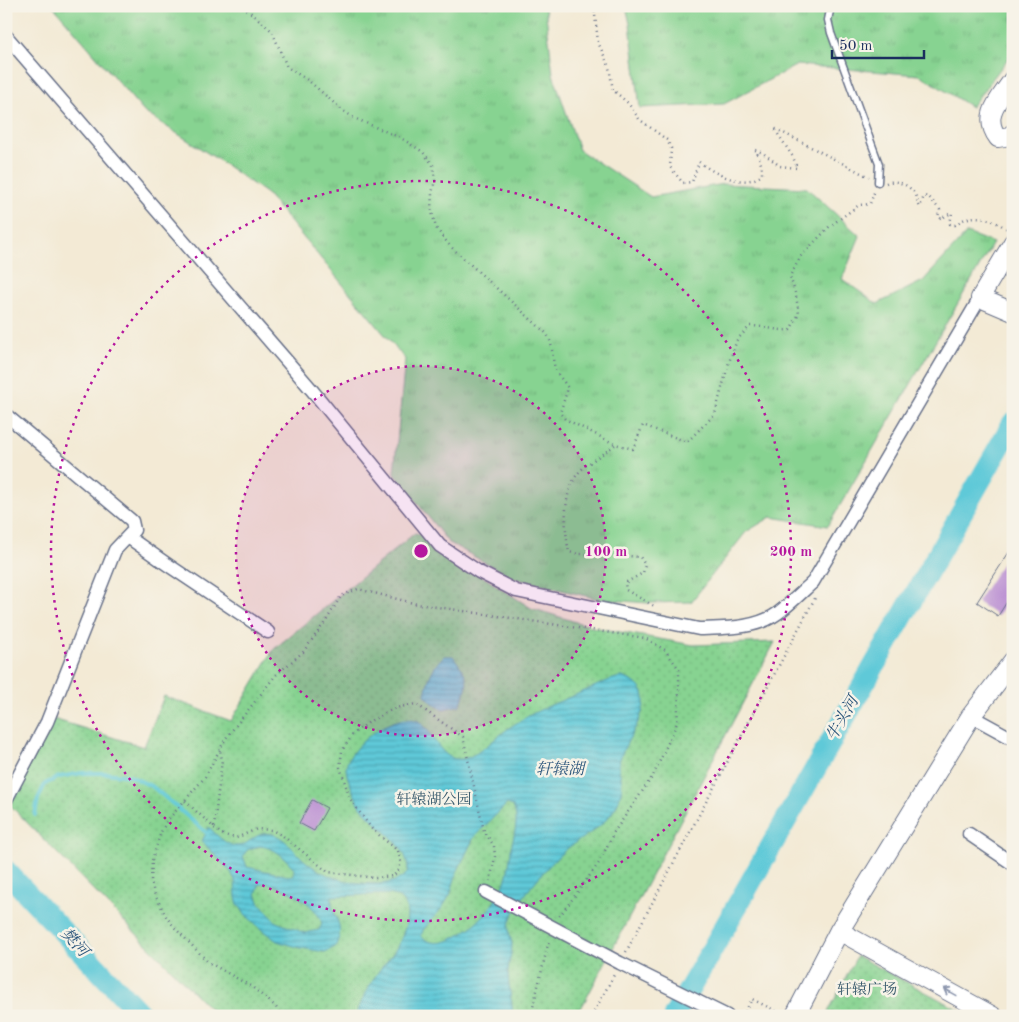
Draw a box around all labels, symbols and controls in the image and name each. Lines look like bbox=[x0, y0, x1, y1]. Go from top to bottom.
scale bar bbox=[832, 28, 924, 60]
text: 50 m bbox=[839, 39, 873, 54]
centre of rings bbox=[412, 542, 430, 560]
text: 100 m bbox=[585, 545, 627, 560]
text: 200 m bbox=[770, 545, 812, 560]
water label: 牛头河 bbox=[822, 691, 863, 744]
water label: 轩辕湖 bbox=[536, 760, 587, 778]
park label: 轩辕湖公园 bbox=[396, 791, 472, 808]
water label: 樊河 bbox=[57, 924, 94, 962]
park label: 轩辕广场 bbox=[837, 981, 897, 998]
one-way arrow bbox=[943, 987, 958, 997]

